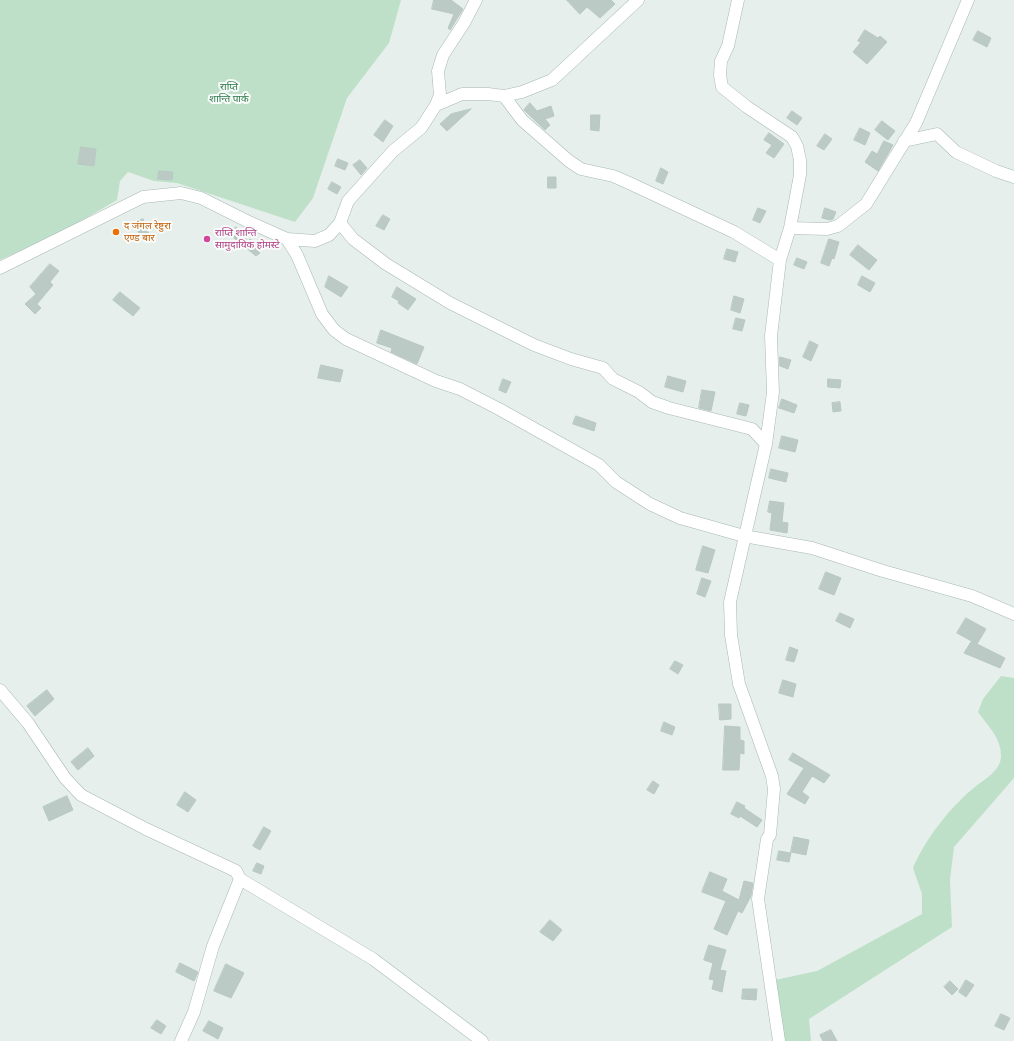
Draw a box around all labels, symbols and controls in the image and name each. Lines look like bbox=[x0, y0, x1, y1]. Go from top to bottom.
park label: राप्ति शान्ति पार्क bbox=[209, 81, 249, 104]
place label: द जंगल रेष्टुरा एण्ड बार bbox=[124, 220, 171, 244]
marker: द जंगल रेष्टुरा एण्ड बार bbox=[111, 227, 121, 237]
place label: राप्ति शान्ति सामुदायिक होमस्टे bbox=[215, 227, 280, 250]
marker: राप्ति शान्ति सामुदायिक होमस्टे bbox=[202, 234, 212, 244]

